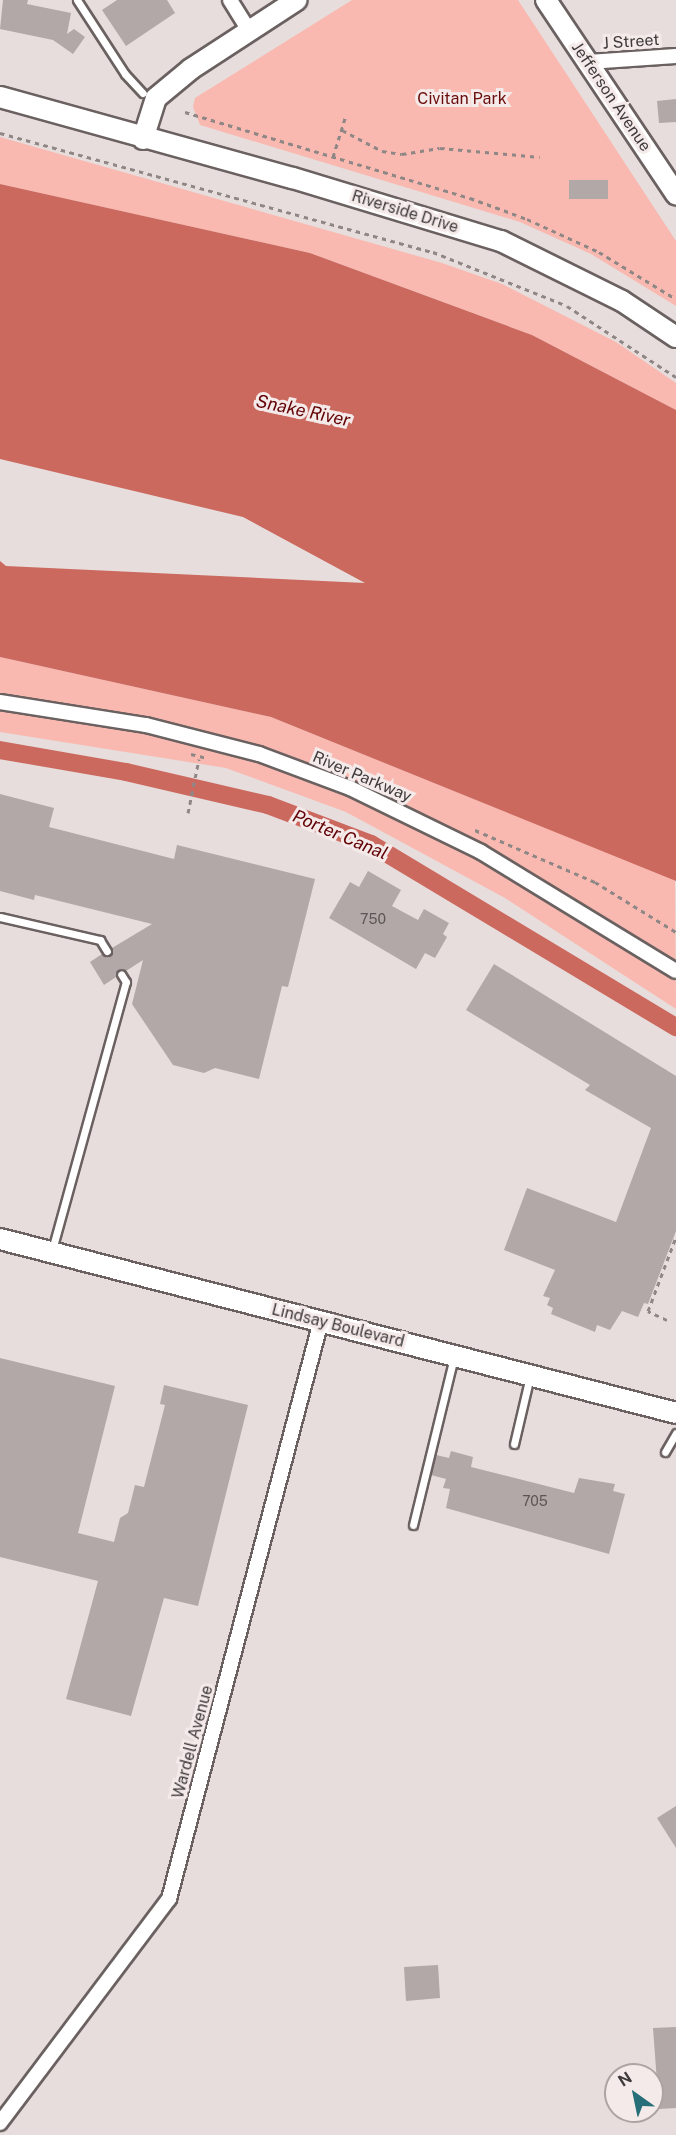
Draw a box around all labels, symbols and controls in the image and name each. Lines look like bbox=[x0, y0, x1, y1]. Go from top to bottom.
street label: J Street bbox=[602, 30, 660, 54]
street label: Jefferson Avenue bbox=[567, 39, 655, 155]
park label: Civitan Park bbox=[417, 89, 507, 109]
street label: Riverside Drive bbox=[349, 187, 461, 237]
water label: Snake River bbox=[254, 390, 352, 432]
street label: River Parkway bbox=[310, 748, 414, 806]
water label: Porter Canal bbox=[289, 805, 391, 865]
house number: 750 bbox=[360, 911, 386, 927]
street label: Lindsay Boulevard bbox=[270, 1300, 406, 1352]
house number: 705 bbox=[522, 1493, 548, 1509]
street label: Wardell Avenue bbox=[169, 1683, 217, 1801]
north arrow bbox=[604, 2063, 664, 2123]
text: N bbox=[615, 2068, 635, 2091]

